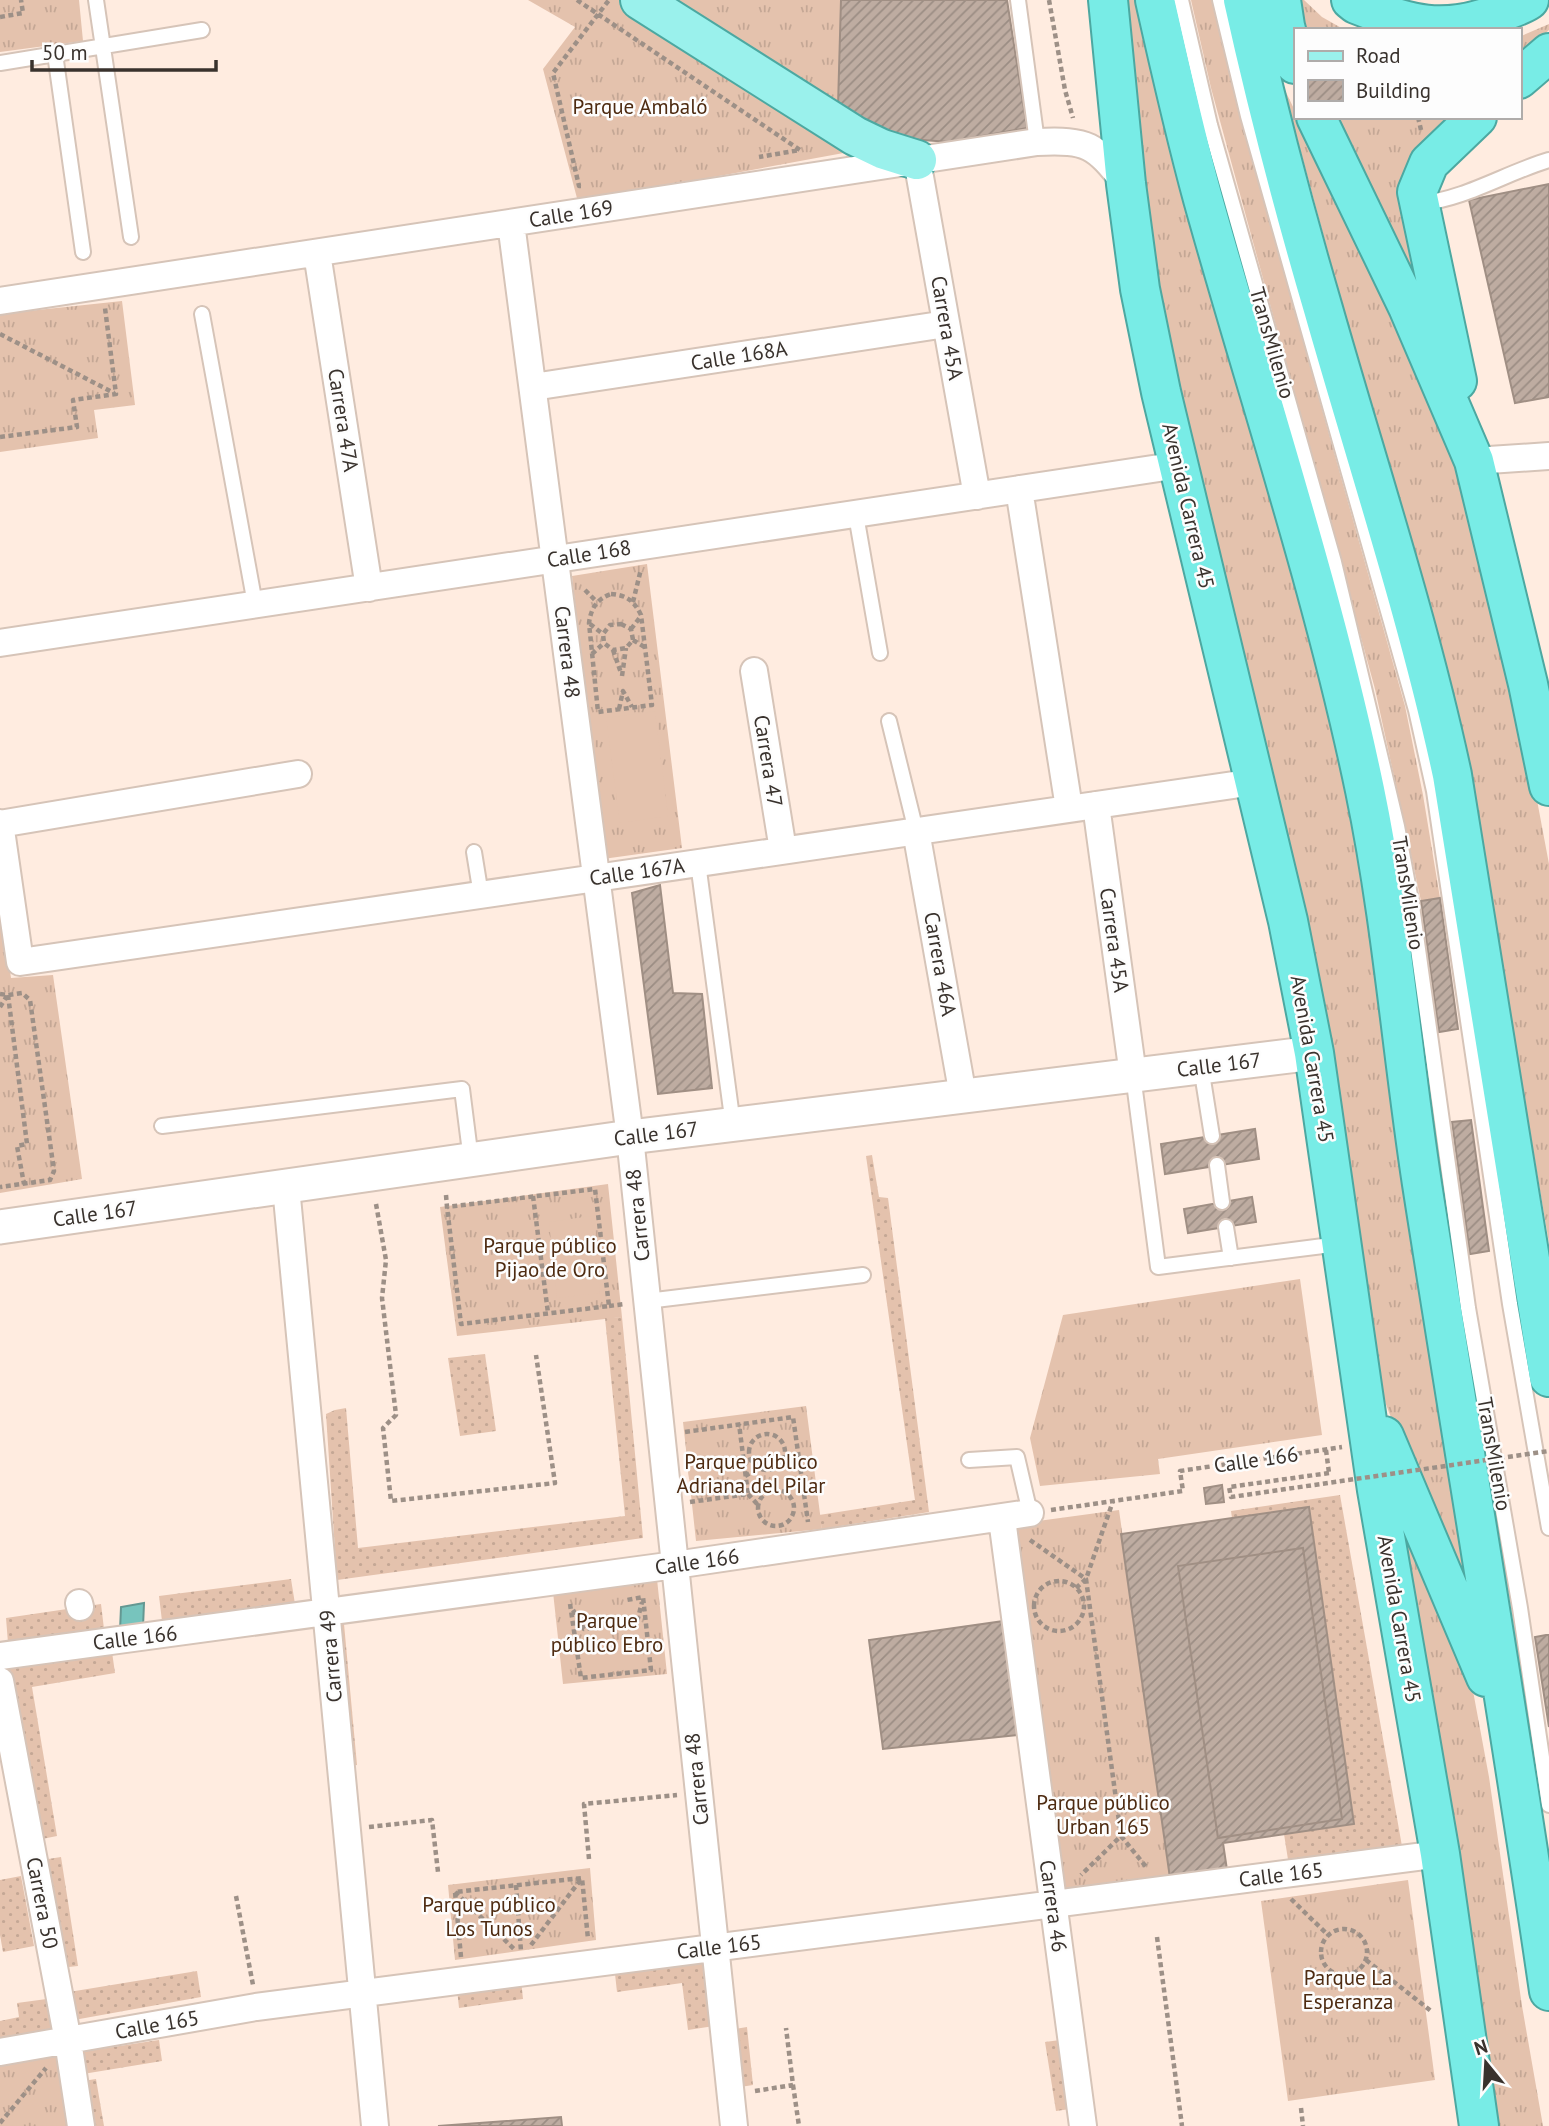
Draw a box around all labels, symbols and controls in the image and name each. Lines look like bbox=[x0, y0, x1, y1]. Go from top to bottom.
scale bar bbox=[32, 28, 215, 72]
legend bbox=[1294, 28, 1521, 119]
text: 50 m bbox=[42, 39, 88, 66]
text: Road bbox=[1356, 42, 1400, 69]
text: Building bbox=[1356, 77, 1431, 104]
park label: Parque Ambaló bbox=[572, 93, 708, 120]
street label: Calle 169 bbox=[527, 194, 615, 233]
street label: Carrera 45A bbox=[925, 274, 970, 383]
street label: TransMilenio bbox=[1244, 284, 1301, 402]
street label: Calle 168A bbox=[689, 334, 790, 376]
street label: Carrera 47A bbox=[322, 366, 365, 474]
street label: Avenida Carrera 45 bbox=[1156, 420, 1221, 592]
street label: Calle 168 bbox=[545, 534, 633, 573]
street label: Carrera 48 bbox=[548, 604, 587, 700]
street label: Carrera 47 bbox=[748, 713, 789, 809]
street label: TransMilenio bbox=[1386, 834, 1431, 952]
street label: Calle 167A bbox=[588, 851, 687, 892]
street label: Carrera 45A bbox=[1094, 886, 1135, 995]
street label: Carrera 46A bbox=[918, 910, 963, 1019]
street label: Avenida Carrera 45 bbox=[1284, 973, 1341, 1145]
street label: Calle 167 bbox=[1175, 1046, 1263, 1083]
street label: Calle 167 bbox=[612, 1115, 700, 1152]
street label: Carrera 48 bbox=[619, 1167, 656, 1263]
street label: Calle 167 bbox=[51, 1194, 139, 1233]
park label: Parque público Pijao de Oro bbox=[483, 1232, 617, 1283]
street label: TransMilenio bbox=[1471, 1395, 1518, 1513]
street label: Calle 166 bbox=[1212, 1440, 1300, 1479]
park label: Parque público Adriana del Pilar bbox=[676, 1448, 826, 1499]
street label: Avenida Carrera 45 bbox=[1371, 1533, 1428, 1705]
street label: Calle 166 bbox=[653, 1542, 741, 1581]
park label: Parque público Ebro bbox=[551, 1607, 663, 1658]
street label: Carrera 49 bbox=[313, 1609, 348, 1704]
street label: Calle 166 bbox=[91, 1619, 179, 1656]
street label: Carrera 48 bbox=[678, 1731, 715, 1827]
park label: Parque público Urban 165 bbox=[1036, 1789, 1170, 1840]
street label: Carrera 50 bbox=[20, 1855, 65, 1951]
street label: Calle 165 bbox=[1237, 1856, 1325, 1893]
street label: Carrera 46 bbox=[1034, 1858, 1073, 1954]
park label: Parque público Los Tunos bbox=[422, 1891, 556, 1942]
street label: Calle 165 bbox=[675, 1928, 763, 1965]
park label: Parque La Esperanza bbox=[1303, 1964, 1393, 2015]
street label: Calle 165 bbox=[113, 2004, 201, 2045]
north arrow bbox=[1451, 2028, 1521, 2098]
text: N bbox=[1471, 2033, 1490, 2060]

